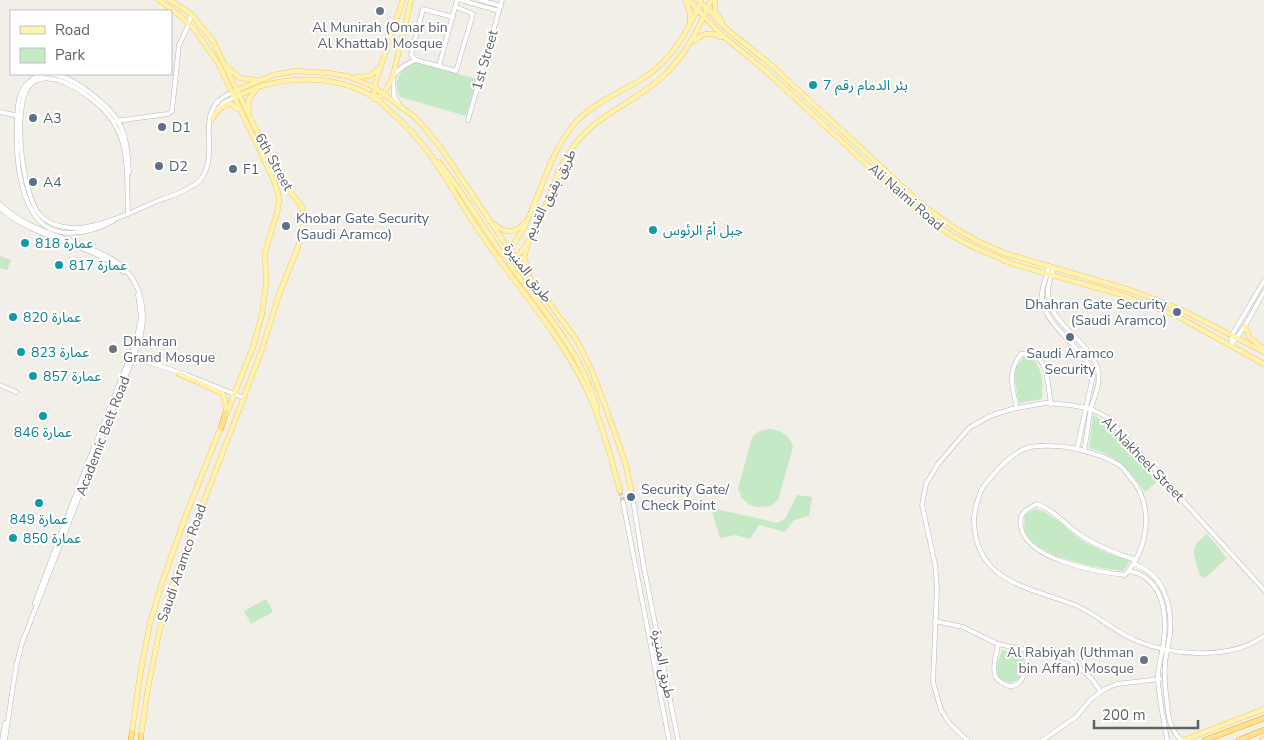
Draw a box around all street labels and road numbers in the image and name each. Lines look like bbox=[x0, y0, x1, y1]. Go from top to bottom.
street label: 1st Street bbox=[467, 28, 503, 92]
street label: 6th Street bbox=[250, 130, 298, 194]
street label: طريق بقيق القديم bbox=[519, 146, 582, 242]
street label: Ali Naimi Road bbox=[864, 159, 948, 235]
street label: طريق المنيرة bbox=[500, 240, 556, 306]
street label: Academic Belt Road bbox=[71, 373, 135, 499]
street label: Al Nakheel Street bbox=[1097, 412, 1189, 506]
street label: Saudi Aramco Road bbox=[153, 501, 211, 625]
street label: طريق المنيرة bbox=[647, 628, 679, 700]

